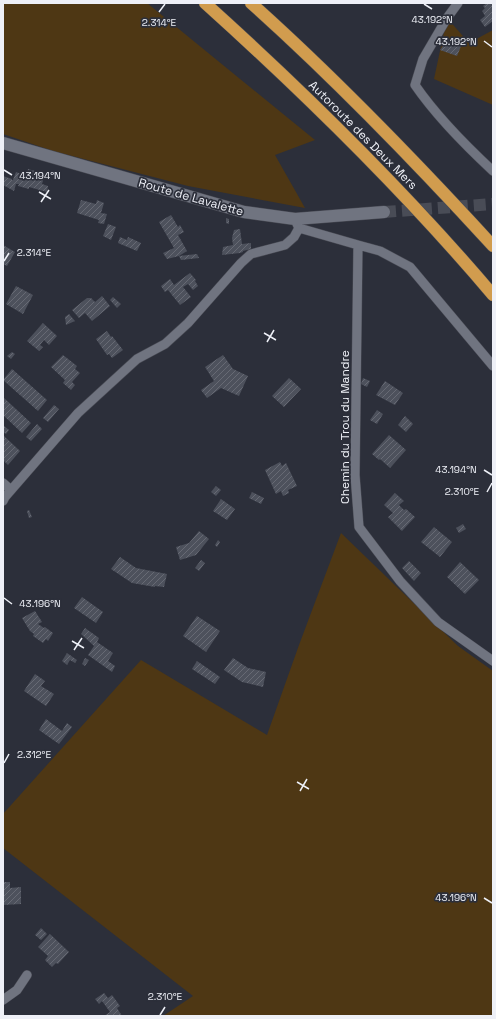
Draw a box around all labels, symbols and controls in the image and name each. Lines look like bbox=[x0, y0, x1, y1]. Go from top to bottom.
text: 43.192°N bbox=[411, 13, 453, 26]
text: 2.314°E bbox=[142, 16, 177, 29]
text: 43.192°N bbox=[435, 35, 477, 48]
street label: Autoroute des Deux Mers bbox=[305, 77, 421, 193]
text: 43.194°N bbox=[19, 169, 61, 182]
street label: Route de Lavalette bbox=[137, 174, 245, 220]
text: 2.314°E bbox=[17, 246, 52, 259]
street label: Chemin du Trou du Mandre bbox=[337, 350, 353, 504]
text: 43.194°N bbox=[435, 463, 477, 476]
text: 2.310°E bbox=[445, 485, 480, 498]
text: 43.196°N bbox=[19, 597, 61, 610]
text: 2.312°E bbox=[17, 748, 51, 761]
text: 43.196°N bbox=[435, 891, 477, 904]
text: 2.310°E bbox=[148, 990, 183, 1003]

